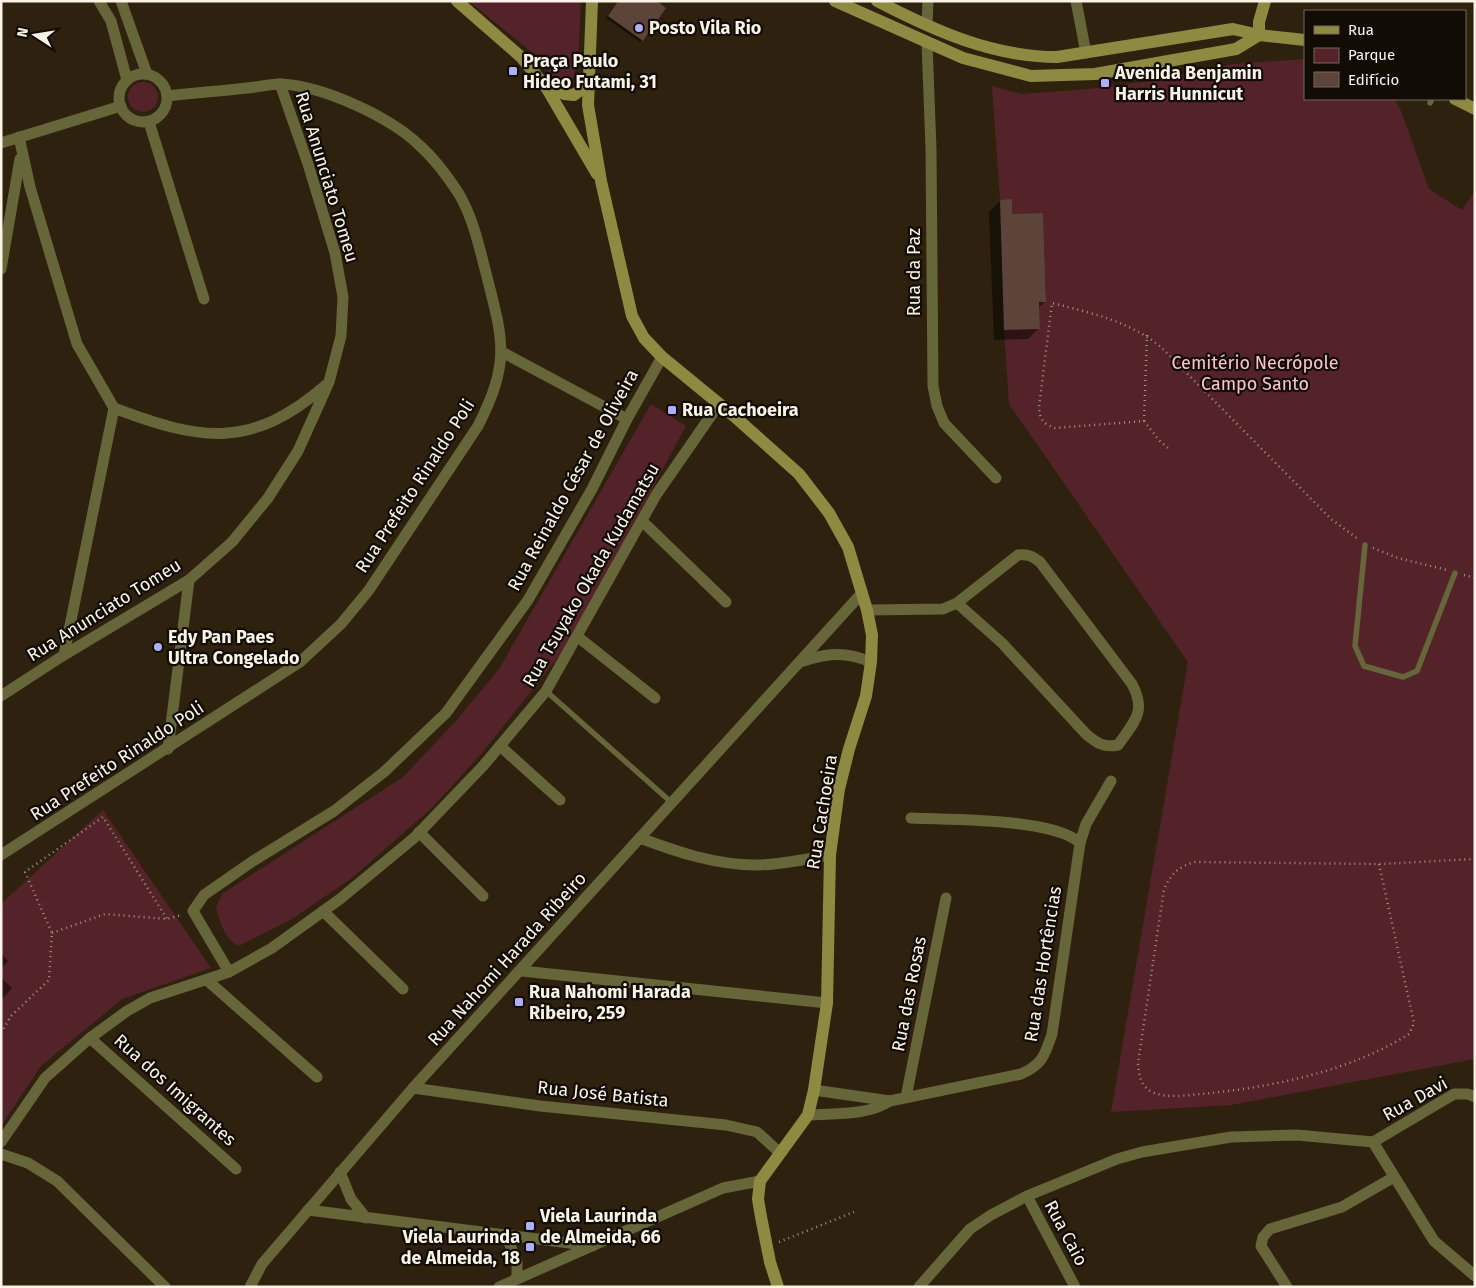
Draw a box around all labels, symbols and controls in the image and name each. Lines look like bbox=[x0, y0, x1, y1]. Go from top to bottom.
north arrow bbox=[10, 10, 60, 60]
legend bbox=[1304, 10, 1466, 100]
place label: Posto Vila Rio bbox=[649, 17, 761, 39]
text: Rua bbox=[1348, 21, 1374, 39]
marker: Posto Vila Rio bbox=[633, 22, 645, 34]
text: N bbox=[13, 26, 32, 39]
text: Parque bbox=[1348, 46, 1395, 64]
place label: Praça Paulo Hideo Futami, 31 bbox=[523, 50, 657, 93]
place label: Avenida Benjamin Harris Hunnicut bbox=[1114, 62, 1262, 105]
marker: Praça Paulo Hideo Futami, 31 bbox=[507, 65, 519, 77]
text: Edifício bbox=[1348, 71, 1399, 89]
marker: Avenida Benjamin Harris Hunnicut bbox=[1099, 77, 1111, 89]
street label: Rua Anunciato Tomeu bbox=[291, 89, 363, 265]
street label: Rua da Paz bbox=[903, 228, 925, 316]
park label: Cemitério Necrópole Campo Santo bbox=[1171, 352, 1339, 395]
street label: Rua Reinaldo César de Oliveira bbox=[503, 365, 643, 595]
street label: Rua Prefeito Rinaldo Poli bbox=[351, 395, 479, 577]
place label: Rua Cachoeira bbox=[682, 399, 799, 421]
marker: Rua Cachoeira bbox=[666, 404, 678, 416]
street label: Rua Tsuyako Okada Kudamatsu bbox=[518, 459, 664, 691]
street label: Rua Anunciato Tomeu bbox=[23, 554, 185, 666]
place label: Edy Pan Paes Ultra Congelado bbox=[168, 626, 300, 669]
marker: Edy Pan Paes Ultra Congelado bbox=[152, 641, 164, 653]
street label: Rua Prefeito Rinaldo Poli bbox=[26, 697, 208, 825]
street label: Rua Cachoeira bbox=[802, 753, 842, 871]
street label: Rua Nahomi Harada Ribeiro bbox=[423, 868, 591, 1050]
street label: Rua das Hortências bbox=[1020, 885, 1066, 1043]
street label: Rua das Rosas bbox=[887, 935, 931, 1053]
place label: Rua Nahomi Harada Ribeiro, 259 bbox=[529, 981, 691, 1024]
marker: Rua Nahomi Harada Ribeiro, 259 bbox=[513, 996, 525, 1008]
street label: Rua dos Imigrantes bbox=[109, 1029, 241, 1151]
street label: Rua Davi bbox=[1379, 1072, 1451, 1126]
street label: Rua José Batista bbox=[536, 1076, 670, 1112]
street label: Rua Caio bbox=[1040, 1196, 1092, 1270]
place label: Viela Laurinda de Almeida, 66 bbox=[539, 1205, 661, 1248]
marker: Viela Laurinda de Almeida, 66 bbox=[524, 1220, 536, 1232]
place label: Viela Laurinda de Almeida, 18 bbox=[401, 1226, 520, 1269]
marker: Viela Laurinda de Almeida, 18 bbox=[524, 1241, 536, 1253]

